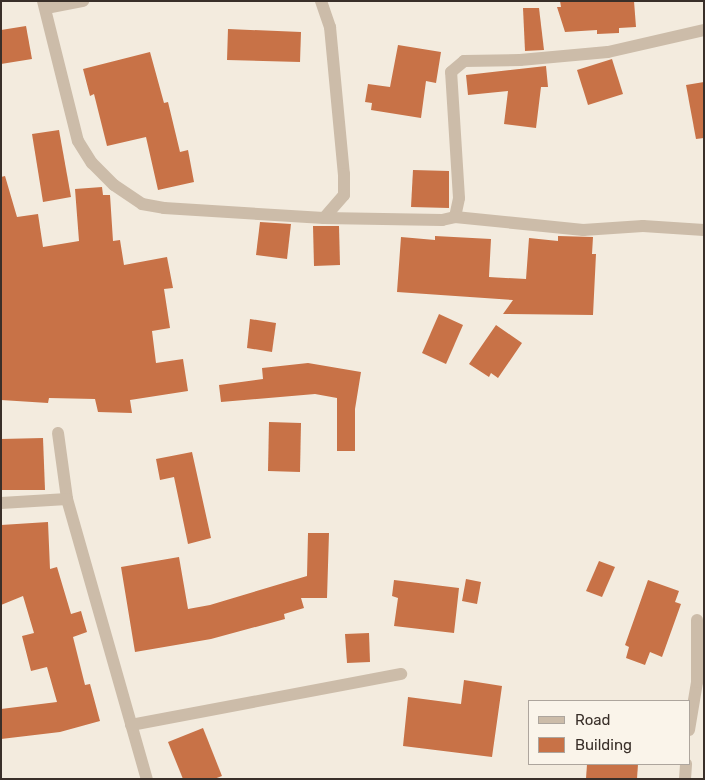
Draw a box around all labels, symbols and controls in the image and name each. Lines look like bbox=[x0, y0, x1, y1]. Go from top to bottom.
legend bbox=[528, 700, 690, 765]
text: Road bbox=[575, 711, 611, 729]
text: Building bbox=[575, 736, 632, 754]

